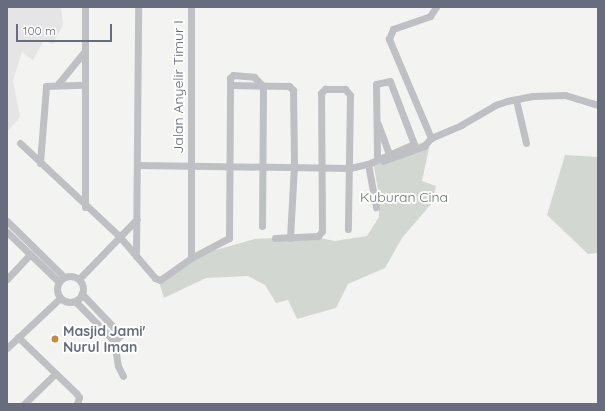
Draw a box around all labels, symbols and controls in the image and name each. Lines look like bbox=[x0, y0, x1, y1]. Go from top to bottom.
scale bar bbox=[18, 16, 114, 42]
street label: Jalan Anyelir Timur I bbox=[170, 20, 186, 154]
text: 100 m bbox=[23, 23, 56, 38]
park label: Kuburan Cina bbox=[360, 189, 448, 205]
place label: Masjid Jami' Nurul Iman bbox=[63, 323, 146, 356]
marker: Masjid Jami' Nurul Iman bbox=[50, 334, 60, 344]

